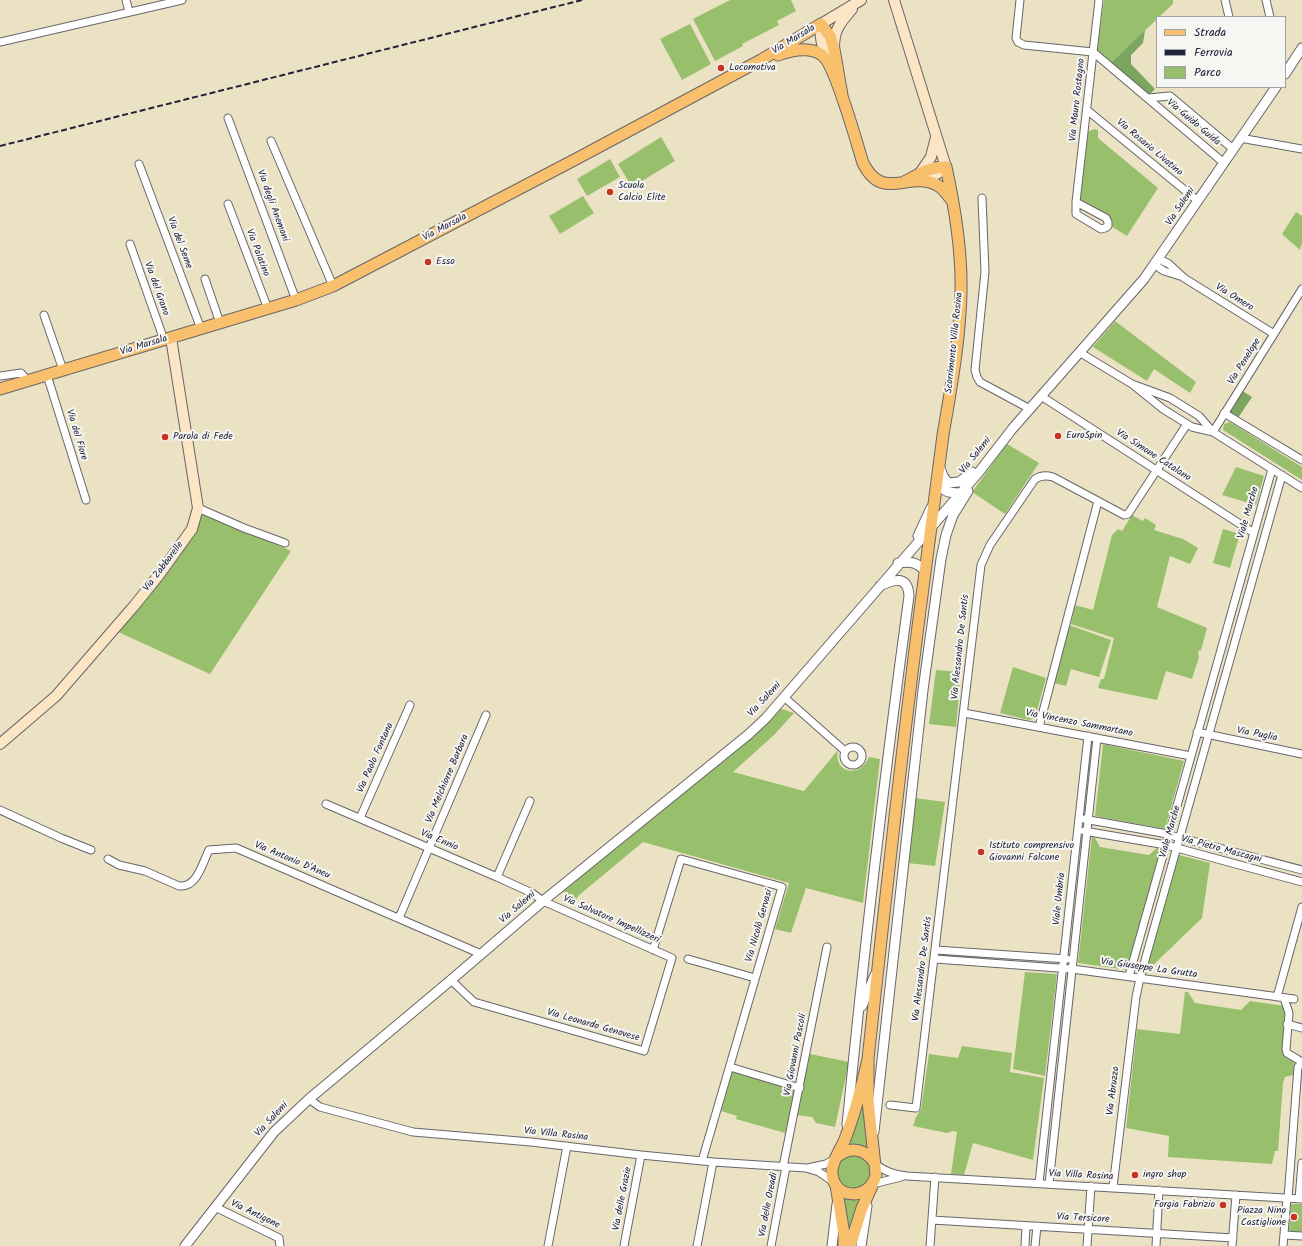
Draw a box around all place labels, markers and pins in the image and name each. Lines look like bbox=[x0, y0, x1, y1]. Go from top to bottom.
place label: Locomotiva bbox=[729, 62, 776, 74]
marker: Locomotiva bbox=[716, 63, 726, 73]
place label: Scuola Calcio Elite bbox=[618, 180, 666, 204]
marker: Scuola Calcio Elite bbox=[605, 187, 615, 197]
place label: Esso bbox=[436, 256, 455, 268]
marker: Esso bbox=[423, 257, 433, 267]
place label: EuroSpin bbox=[1066, 430, 1102, 442]
place label: Parola di Fede bbox=[173, 431, 233, 443]
marker: EuroSpin bbox=[1053, 431, 1063, 441]
marker: Parola di Fede bbox=[160, 432, 170, 442]
place label: Istituto comprensivo Giovanni Falcone bbox=[989, 840, 1074, 864]
marker: Istituto comprensivo Giovanni Falcone bbox=[976, 847, 986, 857]
place label: ingro shop bbox=[1143, 1169, 1186, 1181]
marker: ingro shop bbox=[1130, 1170, 1140, 1180]
place label: Forgia Fabrizio bbox=[1154, 1199, 1215, 1211]
marker: Forgia Fabrizio bbox=[1218, 1200, 1228, 1210]
place label: Piazza Nino Castiglione bbox=[1237, 1205, 1286, 1228]
marker: Piazza Nino Castiglione bbox=[1289, 1212, 1299, 1222]

